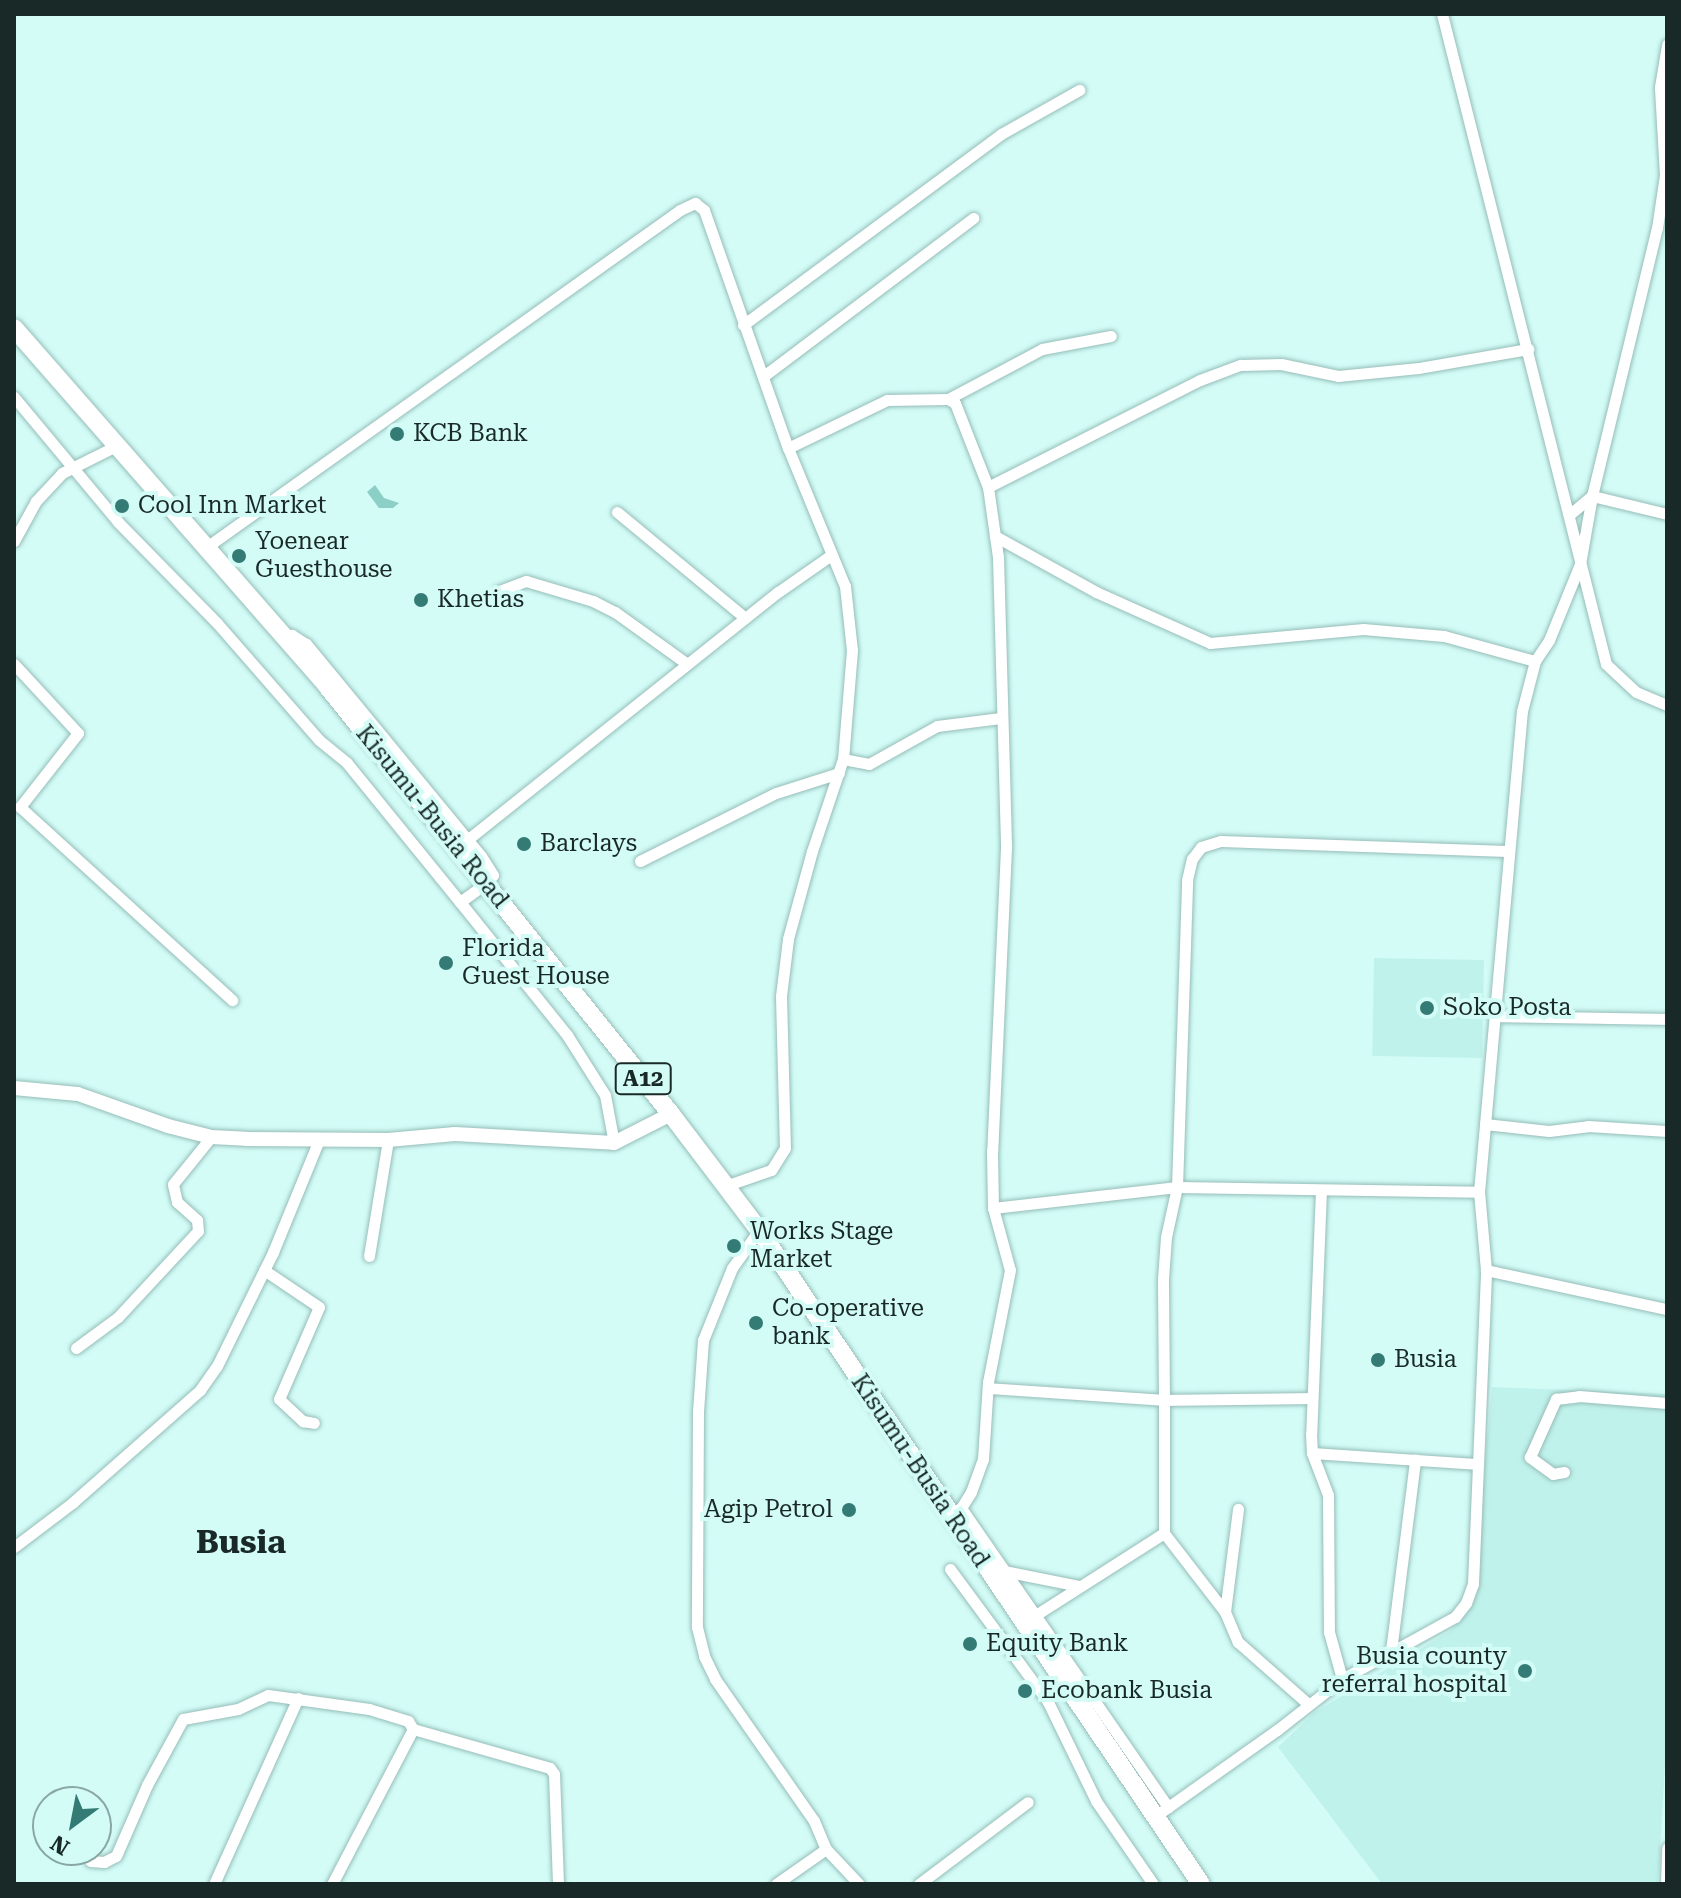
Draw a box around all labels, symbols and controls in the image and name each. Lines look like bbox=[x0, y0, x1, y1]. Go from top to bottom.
place label: KCB Bank bbox=[413, 420, 528, 448]
marker: KCB Bank bbox=[388, 425, 406, 443]
place label: Cool Inn Market bbox=[138, 492, 326, 520]
marker: Cool Inn Market bbox=[113, 497, 131, 515]
place label: Yoenear Guesthouse bbox=[255, 528, 392, 584]
marker: Yoenear Guesthouse bbox=[230, 547, 248, 565]
place label: Khetias bbox=[437, 586, 524, 614]
marker: Khetias bbox=[412, 591, 430, 609]
street label: Kisumu-Busia Road bbox=[350, 720, 514, 914]
place label: Barclays bbox=[540, 830, 637, 858]
marker: Barclays bbox=[515, 835, 533, 853]
place label: Florida Guest House bbox=[462, 935, 610, 991]
marker: Florida Guest House bbox=[437, 954, 455, 972]
place label: Soko Posta bbox=[1443, 994, 1571, 1022]
marker: Soko Posta bbox=[1418, 999, 1436, 1017]
road number: A12 bbox=[613, 1061, 673, 1097]
place label: Works Stage Market bbox=[750, 1218, 893, 1274]
marker: Works Stage Market bbox=[725, 1237, 743, 1255]
place label: Co-operative bank bbox=[772, 1295, 924, 1351]
marker: Co-operative bank bbox=[747, 1314, 765, 1332]
place label: Busia bbox=[1394, 1346, 1457, 1374]
marker: Busia bbox=[1369, 1351, 1387, 1369]
street label: Kisumu-Busia Road bbox=[845, 1369, 995, 1573]
place label: Agip Petrol bbox=[704, 1496, 833, 1524]
marker: Agip Petrol bbox=[840, 1501, 858, 1519]
district label: Busia bbox=[196, 1523, 286, 1561]
place label: Equity Bank bbox=[986, 1630, 1128, 1658]
marker: Equity Bank bbox=[961, 1635, 979, 1653]
place label: Busia county referral hospital bbox=[1322, 1643, 1507, 1699]
marker: Busia county referral hospital bbox=[1514, 1660, 1536, 1682]
place label: Ecobank Busia bbox=[1041, 1677, 1212, 1705]
marker: Ecobank Busia bbox=[1016, 1682, 1034, 1700]
north arrow bbox=[32, 1786, 112, 1866]
text: N bbox=[46, 1830, 74, 1860]

